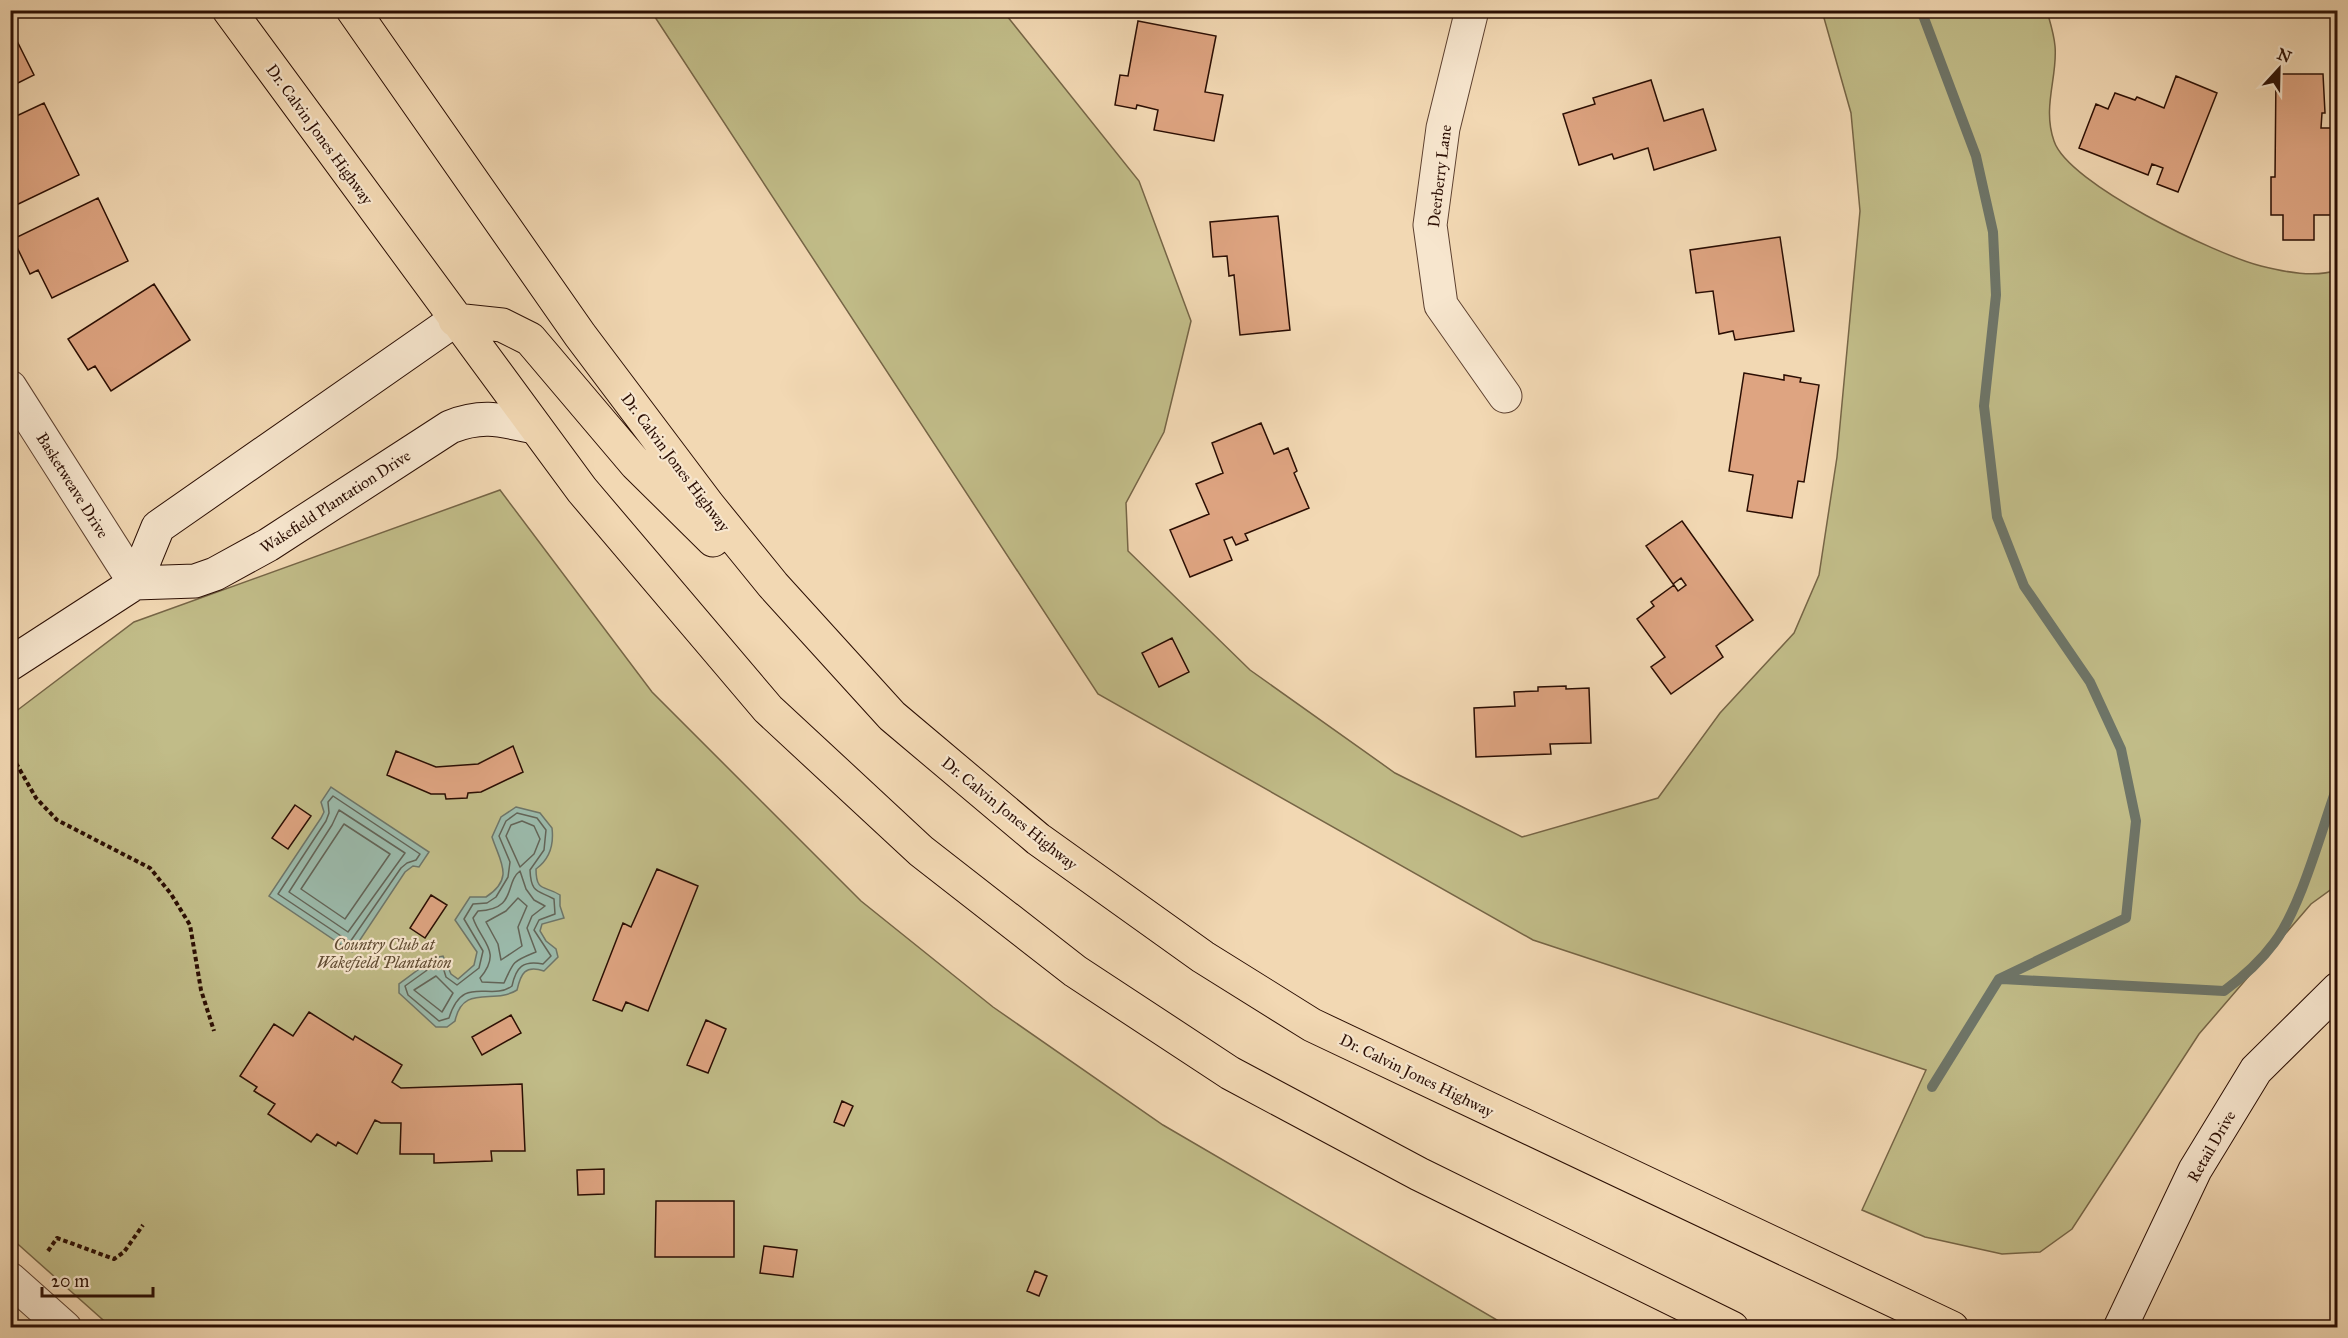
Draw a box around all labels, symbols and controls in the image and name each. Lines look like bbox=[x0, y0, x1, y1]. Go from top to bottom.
north arrow bbox=[2249, 39, 2309, 99]
text: N bbox=[2275, 44, 2295, 67]
street label: Dr. Calvin Jones Highway bbox=[261, 60, 377, 209]
street label: Deerberry Lane bbox=[1424, 123, 1455, 228]
street label: Dr. Calvin Jones Highway bbox=[616, 389, 734, 536]
street label: Basketweave Drive bbox=[32, 429, 113, 542]
street label: Wakefield Plantation Drive bbox=[257, 446, 414, 557]
street label: Dr. Calvin Jones Highway bbox=[937, 753, 1082, 875]
park label: Country Club at Wakefield Plantation bbox=[317, 935, 452, 972]
street label: Dr. Calvin Jones Highway bbox=[1336, 1030, 1497, 1122]
street label: Retail Drive bbox=[2183, 1107, 2240, 1185]
scale bar bbox=[42, 1260, 153, 1298]
text: 20 m bbox=[51, 1270, 89, 1292]

